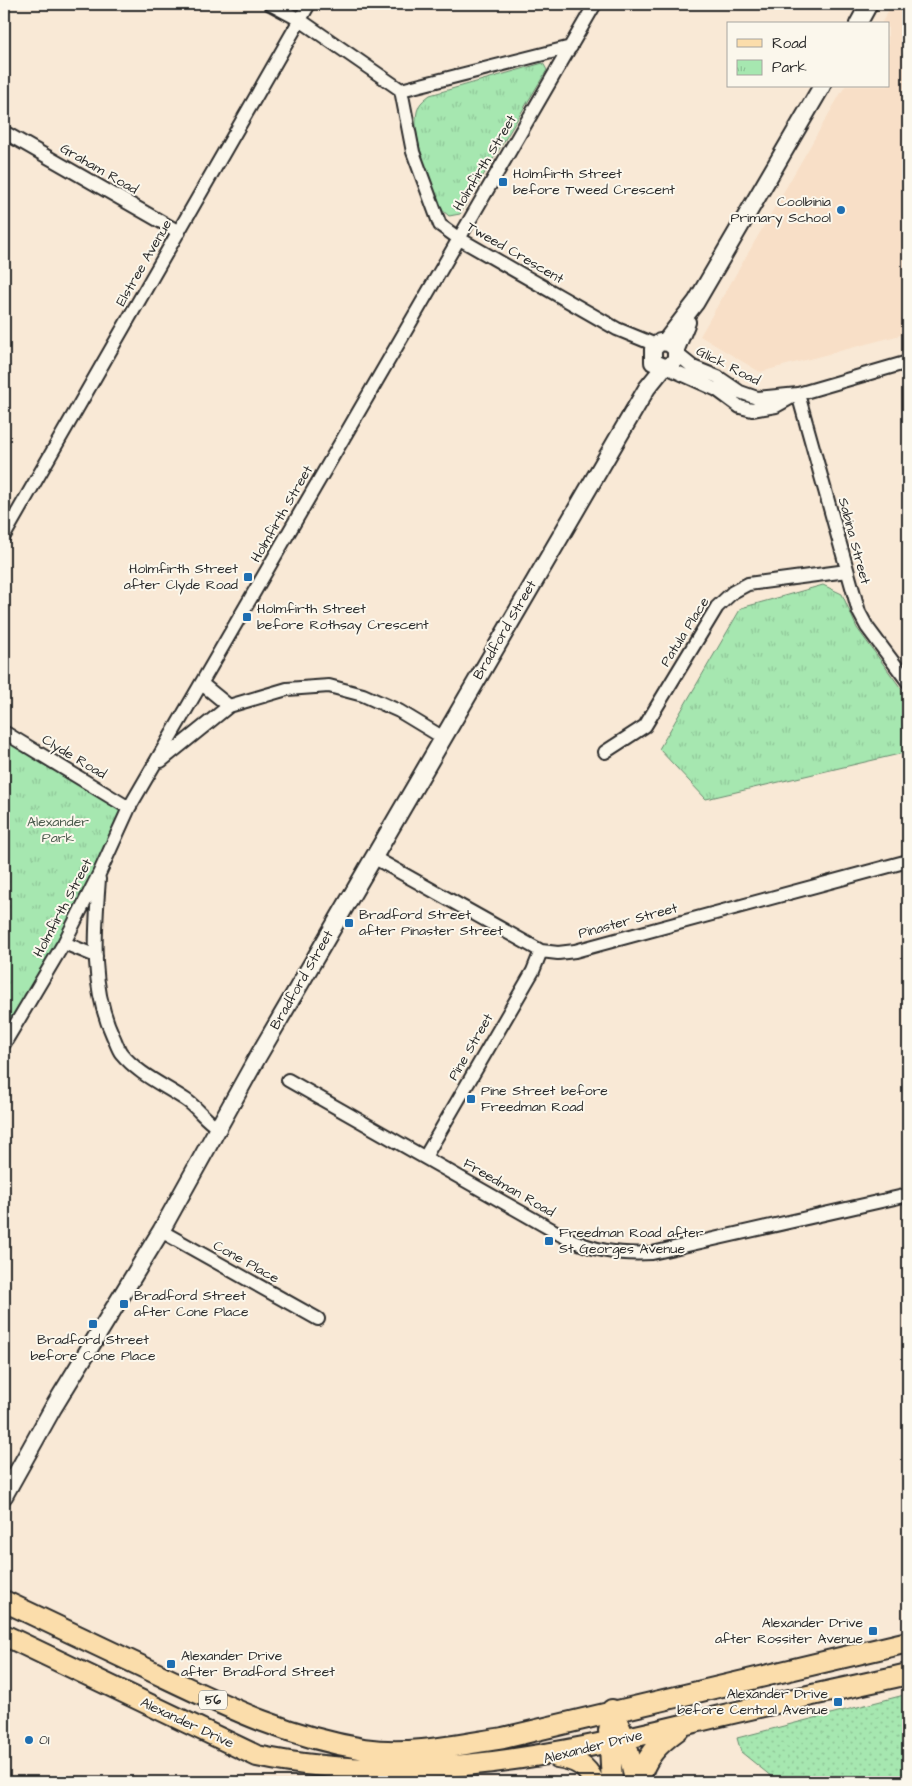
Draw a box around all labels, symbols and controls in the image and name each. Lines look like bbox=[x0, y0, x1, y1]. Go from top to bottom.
legend bbox=[727, 22, 890, 88]
text: Road bbox=[772, 33, 807, 54]
text: Park bbox=[772, 57, 807, 78]
street label: Holmfirth Street bbox=[448, 111, 522, 215]
street label: Graham Road bbox=[56, 139, 142, 199]
place label: Holmfirth Street before Tweed Crescent bbox=[513, 164, 675, 200]
marker: Holmfirth Street before Tweed Crescent bbox=[497, 176, 509, 188]
place label: Coolbinia Primary School bbox=[730, 192, 831, 228]
marker: Coolbinia Primary School bbox=[835, 204, 847, 216]
street label: Elstree Avenue bbox=[111, 216, 177, 310]
street label: Tweed Crescent bbox=[463, 217, 568, 289]
street label: Glick Road bbox=[693, 341, 763, 391]
street label: Holmfirth Street bbox=[246, 462, 318, 566]
street label: Sabina Street bbox=[833, 495, 875, 587]
place label: Holmfirth Street after Clyde Road bbox=[124, 559, 238, 595]
marker: Holmfirth Street after Clyde Road bbox=[242, 571, 254, 583]
street label: Bradford Street bbox=[468, 576, 542, 683]
street label: Patula Place bbox=[656, 593, 714, 671]
place label: Holmfirth Street before Rothsay Crescent bbox=[257, 599, 429, 635]
marker: Holmfirth Street before Rothsay Crescent bbox=[241, 611, 253, 623]
street label: Clyde Road bbox=[38, 730, 110, 784]
park label: Alexander Park bbox=[27, 812, 89, 848]
street label: Holmfirth Street bbox=[29, 855, 98, 961]
street label: Pinaster Street bbox=[576, 898, 680, 944]
place label: Bradford Street after Pinaster Street bbox=[359, 905, 503, 941]
marker: Bradford Street after Pinaster Street bbox=[343, 917, 355, 929]
street label: Bradford Street bbox=[265, 926, 339, 1033]
street label: Pine Street bbox=[444, 1009, 498, 1084]
place label: Pine Street before Freedman Road bbox=[481, 1081, 608, 1117]
marker: Pine Street before Freedman Road bbox=[465, 1093, 477, 1105]
street label: Freedman Road bbox=[460, 1154, 558, 1222]
place label: Freedman Road after St Georges Avenue bbox=[559, 1223, 704, 1259]
marker: Freedman Road after St Georges Avenue bbox=[543, 1235, 555, 1247]
street label: Cone Place bbox=[209, 1236, 283, 1289]
place label: Bradford Street after Cone Place bbox=[134, 1286, 249, 1322]
marker: Bradford Street after Cone Place bbox=[118, 1298, 130, 1310]
marker: Bradford Street before Cone Place bbox=[87, 1318, 99, 1330]
place label: Bradford Street before Cone Place bbox=[30, 1330, 156, 1366]
place label: Alexander Drive after Rossiter Avenue bbox=[715, 1613, 863, 1649]
marker: Alexander Drive after Rossiter Avenue bbox=[867, 1625, 879, 1637]
place label: Alexander Drive after Bradford Street bbox=[181, 1646, 335, 1682]
marker: Alexander Drive after Bradford Street bbox=[165, 1658, 177, 1670]
place label: Alexander Drive before Central Avenue bbox=[677, 1684, 828, 1720]
road number: 56 bbox=[199, 1690, 227, 1710]
street label: Alexander Drive bbox=[137, 1693, 238, 1754]
marker: Alexander Drive before Central Avenue bbox=[832, 1696, 844, 1708]
street label: Alexander Drive bbox=[541, 1725, 645, 1769]
place label: 01 bbox=[39, 1730, 50, 1750]
marker: 01 bbox=[23, 1734, 35, 1746]

